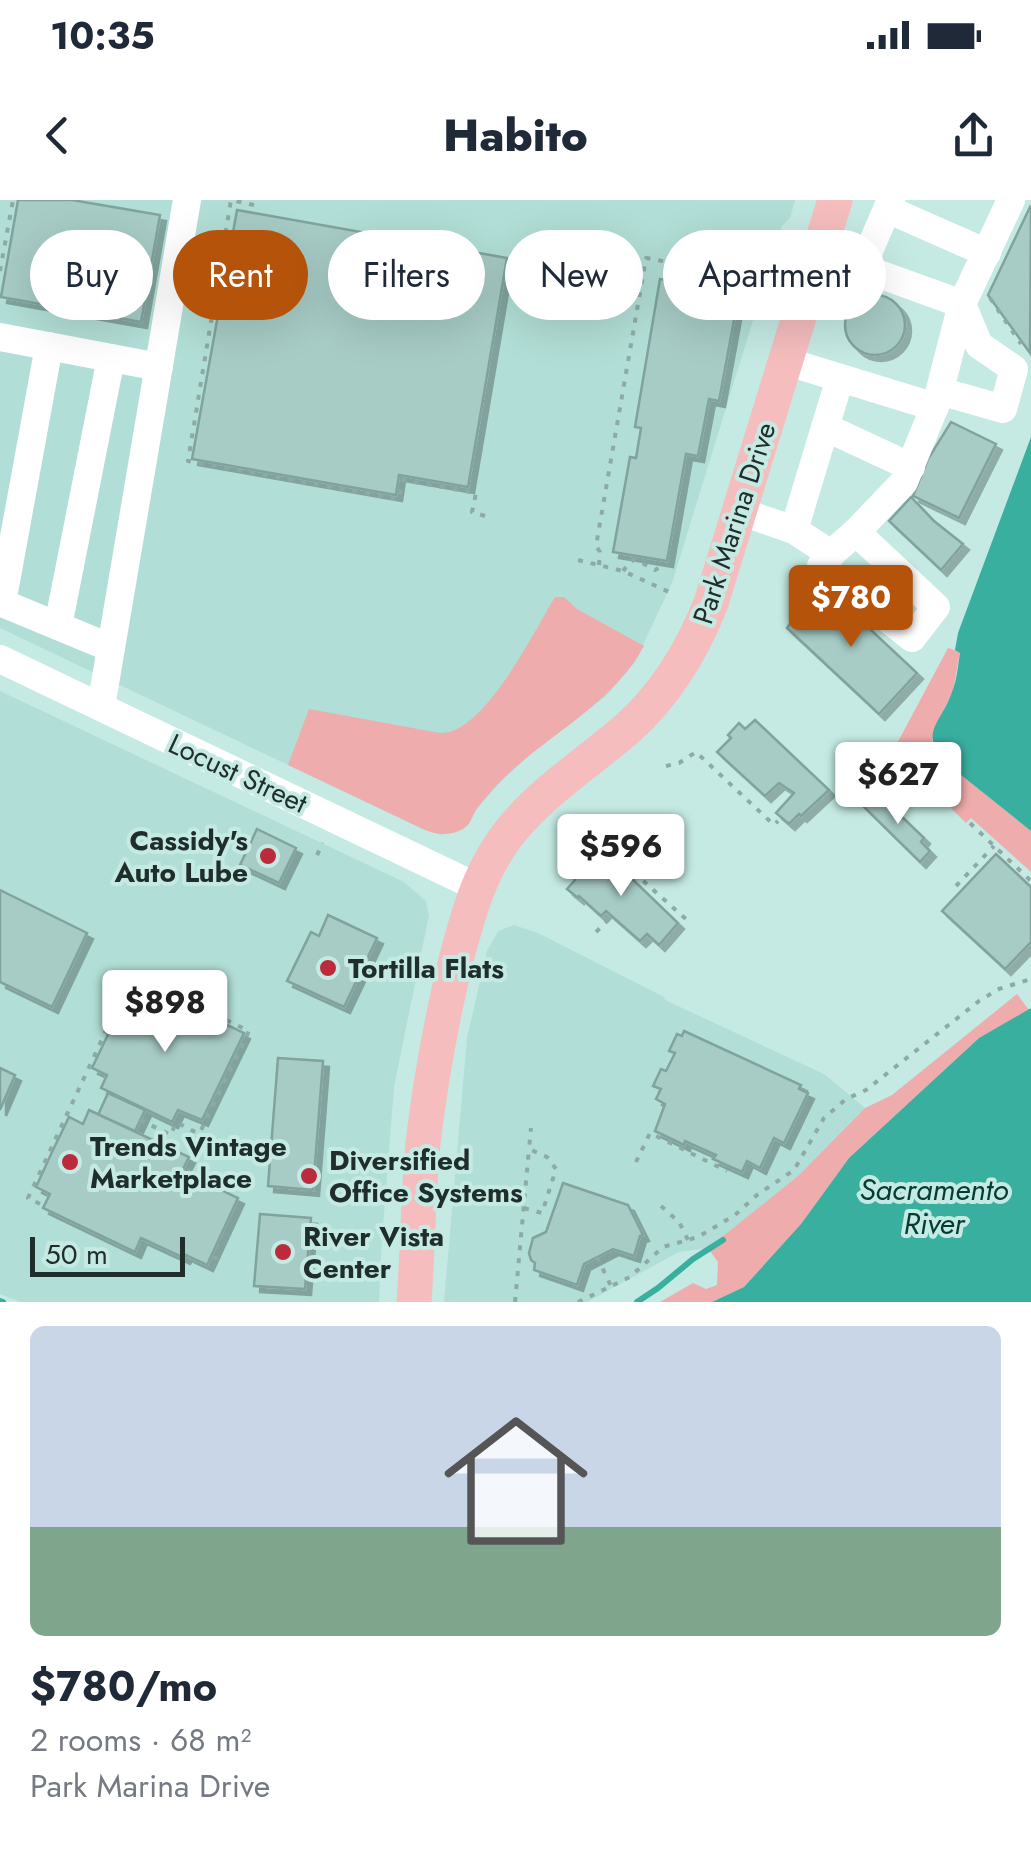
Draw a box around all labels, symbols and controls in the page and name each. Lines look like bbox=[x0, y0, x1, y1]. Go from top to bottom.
text: 10:35 bbox=[50, 8, 155, 63]
text: Habito bbox=[443, 103, 588, 168]
icon: back bbox=[30, 108, 85, 163]
icon: share bbox=[946, 108, 1001, 163]
chip: Buy bbox=[30, 230, 153, 320]
chip: Rent bbox=[173, 230, 308, 320]
chip: Filters bbox=[328, 230, 485, 320]
chip: New bbox=[505, 230, 643, 320]
chip: Apartment bbox=[663, 230, 886, 320]
street label: Park Marina Drive bbox=[683, 417, 786, 629]
pin: $780 bbox=[792, 565, 910, 650]
text: $780 bbox=[811, 574, 891, 620]
street label: Locust Street bbox=[162, 723, 314, 824]
pin: $627 bbox=[839, 742, 957, 827]
text: $627 bbox=[857, 751, 939, 797]
pin: $596 bbox=[562, 814, 680, 899]
place label: Cassidy's Auto Lube bbox=[113, 820, 248, 893]
text: $596 bbox=[579, 823, 663, 869]
marker: Cassidy's Auto Lube bbox=[257, 845, 279, 867]
place label: Tortilla Flats bbox=[348, 948, 504, 989]
marker: Tortilla Flats bbox=[317, 957, 339, 979]
pin: $898 bbox=[106, 970, 224, 1055]
text: $898 bbox=[124, 979, 206, 1025]
place label: Trends Vintage Marketplace bbox=[90, 1126, 287, 1199]
place label: Diversified Office Systems bbox=[329, 1140, 523, 1213]
marker: Trends Vintage Marketplace bbox=[59, 1151, 81, 1173]
marker: Diversified Office Systems bbox=[298, 1165, 320, 1187]
water label: Sacramento River bbox=[860, 1168, 1009, 1245]
place label: River Vista Center bbox=[303, 1216, 444, 1289]
scale bar bbox=[30, 1232, 185, 1276]
text: 50 m bbox=[45, 1234, 108, 1275]
marker: River Vista Center bbox=[272, 1241, 294, 1263]
icon: home bbox=[426, 1391, 606, 1571]
text: $780/mo bbox=[30, 1656, 217, 1717]
text: 2 rooms · 68 m² bbox=[30, 1717, 251, 1763]
text: Park Marina Drive bbox=[30, 1763, 270, 1809]

